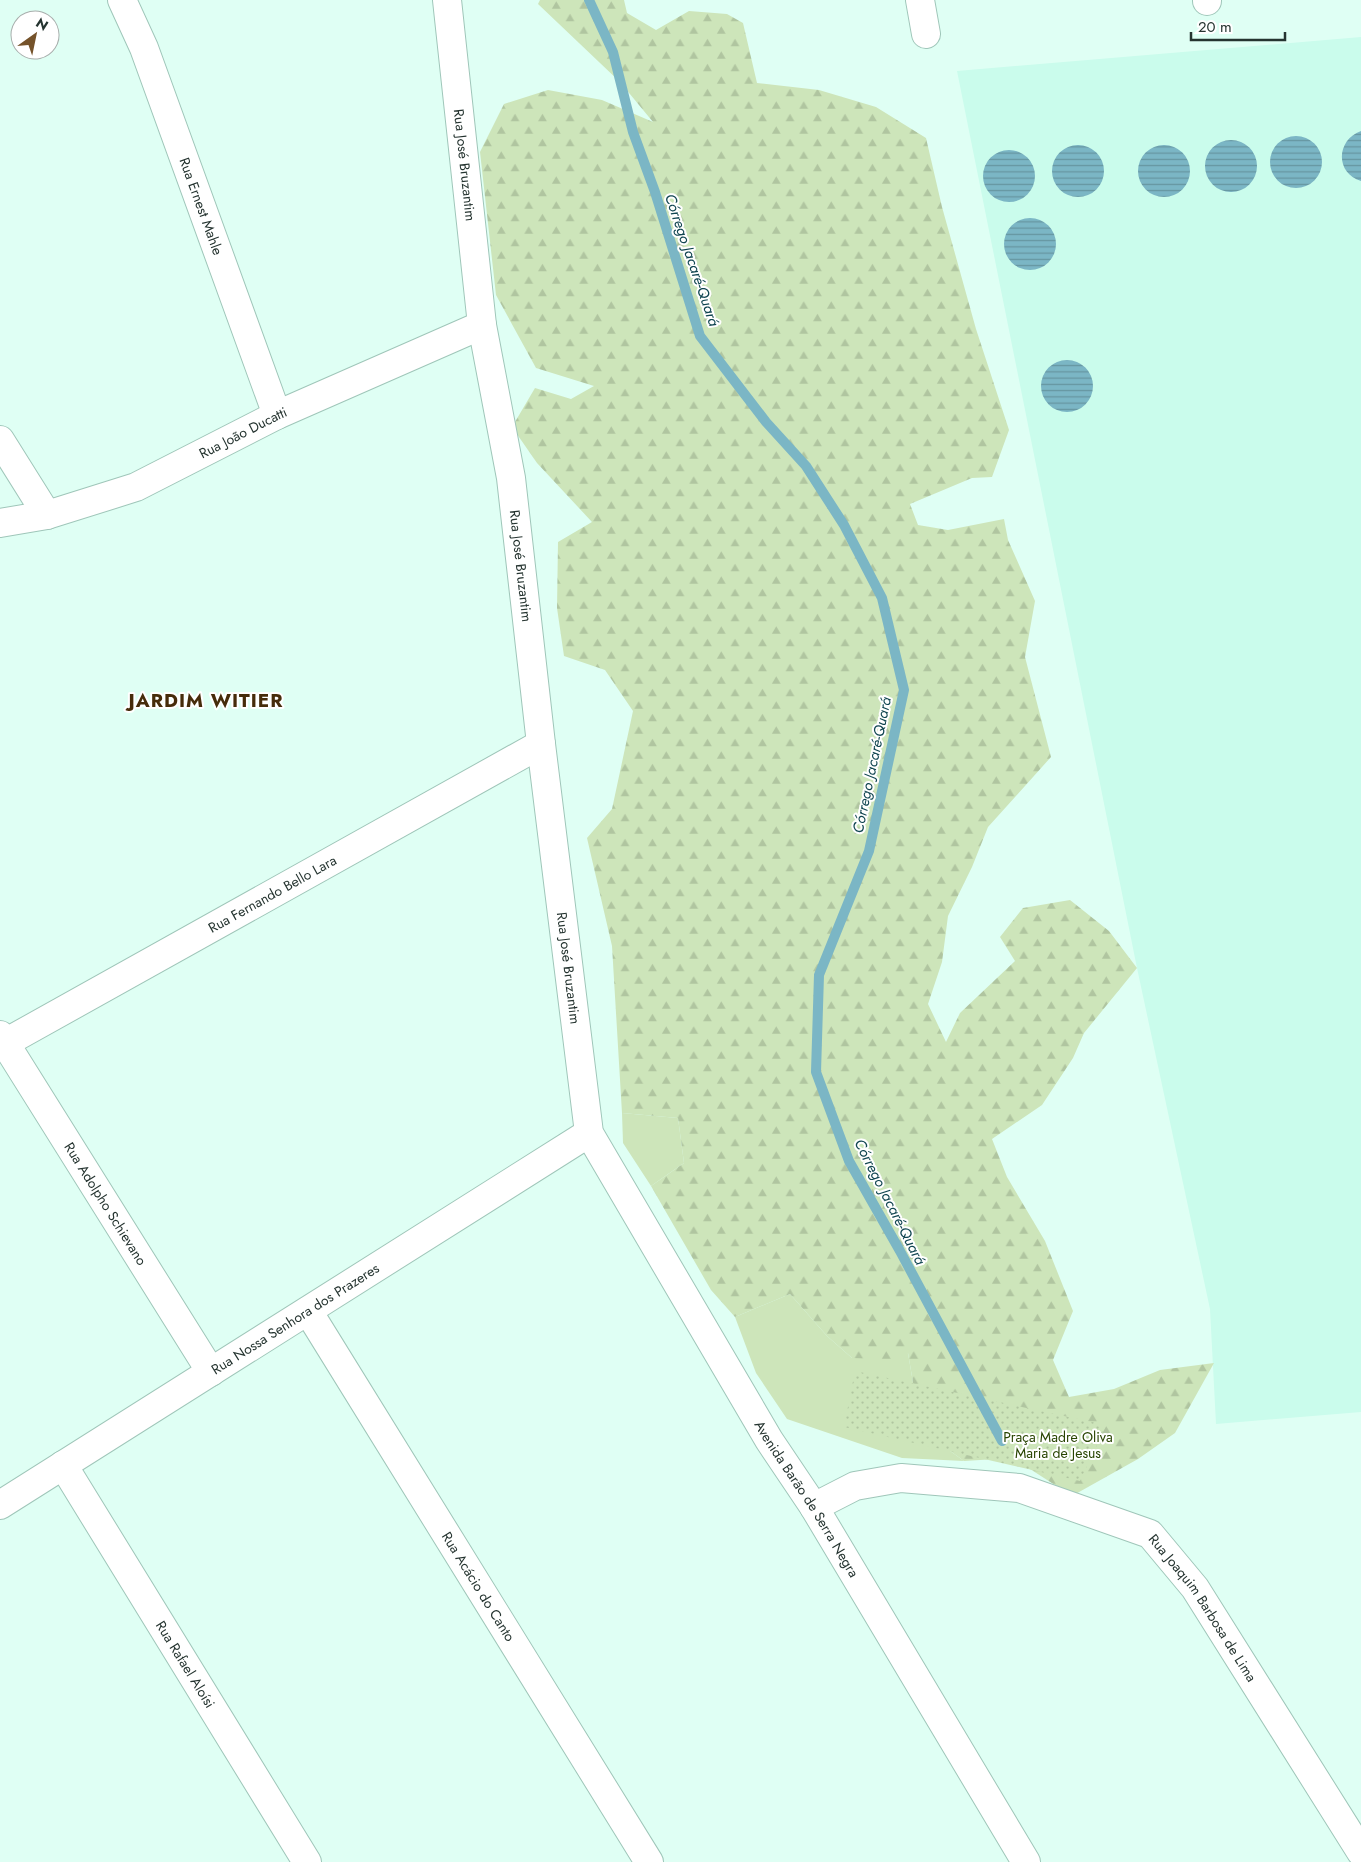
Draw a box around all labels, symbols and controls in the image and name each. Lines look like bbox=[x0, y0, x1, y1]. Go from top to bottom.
north arrow bbox=[10, 10, 60, 60]
scale bar bbox=[1191, 10, 1285, 42]
text: N bbox=[32, 13, 52, 36]
text: 20 m bbox=[1198, 16, 1232, 38]
street label: Rua José Bruzantim bbox=[449, 108, 481, 222]
street label: Rua Ernest Mahle bbox=[174, 155, 228, 258]
water label: Córrego Jacaré-Quará bbox=[659, 191, 725, 330]
street label: Rua João Ducatti bbox=[195, 402, 290, 463]
street label: Rua José Bruzantim bbox=[505, 509, 537, 623]
district label: JARDIM WITIER bbox=[125, 687, 283, 714]
water label: Córrego Jacaré-Quará bbox=[847, 694, 897, 835]
street label: Rua Fernando Bello Lara bbox=[204, 850, 340, 938]
street label: Rua José Bruzantim bbox=[552, 911, 585, 1025]
water label: Córrego Jacaré-Quará bbox=[849, 1135, 932, 1270]
street label: Rua Adolpho Schievano bbox=[60, 1138, 152, 1269]
street label: Rua Nossa Senhora dos Prazeres bbox=[207, 1258, 383, 1379]
street label: Avenida Barão de Serra Negra bbox=[750, 1417, 864, 1581]
park label: Praça Madre Oliva Maria de Jesus bbox=[1003, 1427, 1113, 1463]
street label: Rua Acácio do Canto bbox=[437, 1528, 520, 1645]
street label: Rua Joaquim Barbosa de Lima bbox=[1144, 1530, 1261, 1686]
street label: Rua Rafael Aloísi bbox=[151, 1617, 220, 1712]

